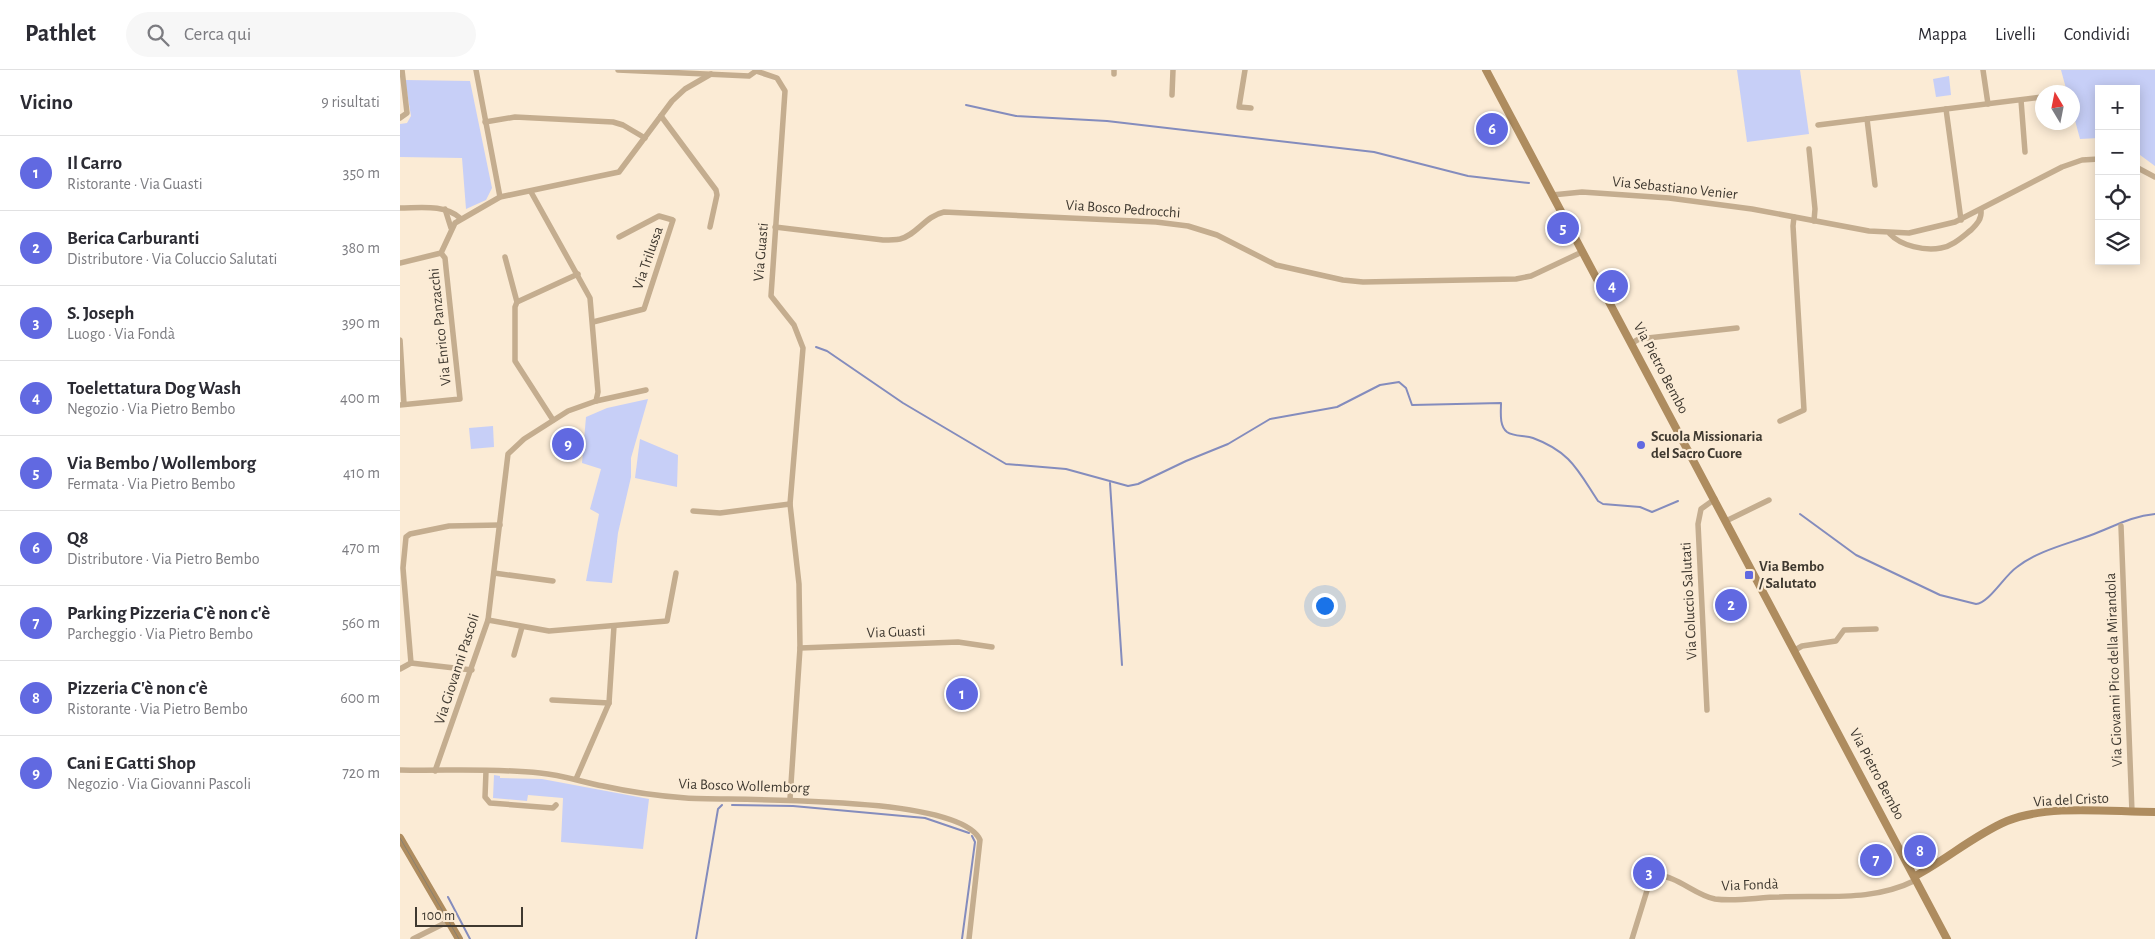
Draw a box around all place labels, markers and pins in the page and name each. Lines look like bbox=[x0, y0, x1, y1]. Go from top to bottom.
pin: 6 bbox=[1476, 110, 1508, 148]
pin: 5 bbox=[1547, 209, 1579, 247]
pin: 4 bbox=[1596, 267, 1628, 305]
pin: 9 bbox=[552, 425, 584, 463]
place label: Scuola Missionaria del Sacro Cuore bbox=[1651, 429, 1763, 461]
marker: Scuola Missionaria del Sacro Cuore bbox=[1635, 439, 1647, 451]
place label: Via Bembo / Salutato bbox=[1758, 559, 1824, 591]
marker: Via Bembo / Salutato bbox=[1743, 569, 1755, 581]
pin: 2 bbox=[1715, 586, 1747, 624]
pin: 1 bbox=[946, 675, 978, 713]
pin: 8 bbox=[1904, 832, 1936, 870]
pin: 7 bbox=[1860, 841, 1892, 879]
pin: 3 bbox=[1633, 854, 1665, 892]

